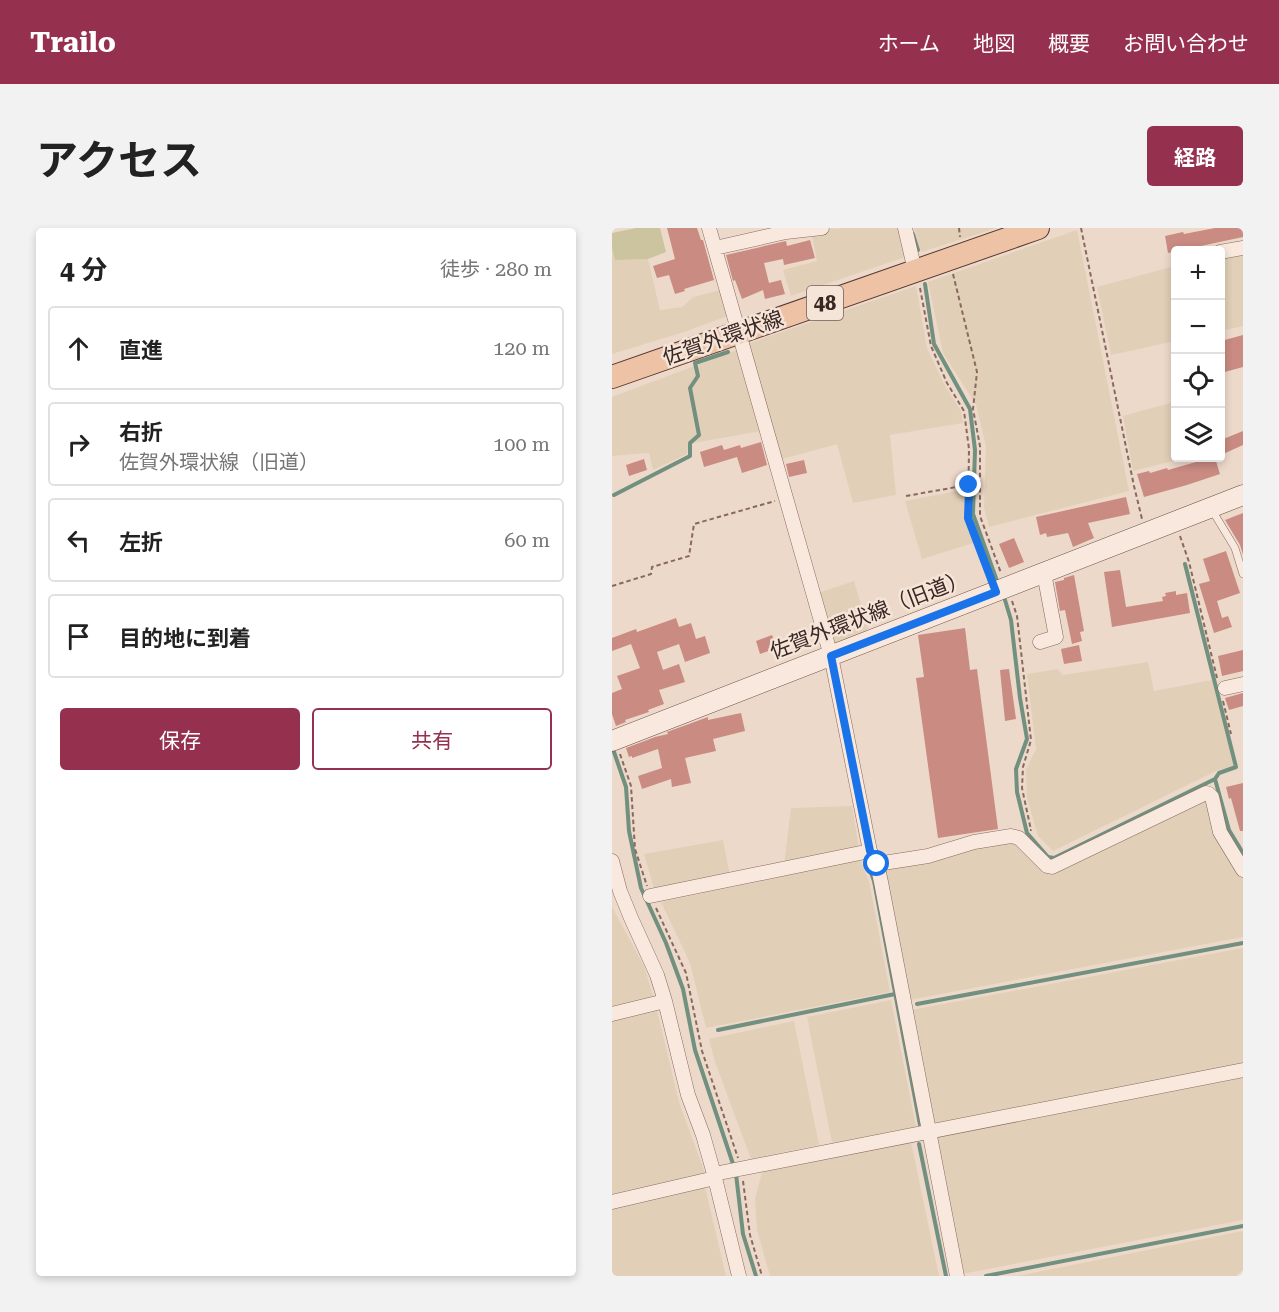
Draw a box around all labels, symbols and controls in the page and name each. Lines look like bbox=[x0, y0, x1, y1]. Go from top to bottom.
text: Trailo bbox=[30, 26, 116, 59]
text: ホーム bbox=[878, 32, 940, 56]
text: 地図 bbox=[973, 32, 1015, 56]
text: 概要 bbox=[1048, 32, 1090, 56]
text: お問い合わせ bbox=[1123, 32, 1249, 56]
button: 経路 bbox=[1147, 126, 1243, 186]
text: アクセス bbox=[36, 136, 202, 185]
map controls bbox=[1171, 246, 1225, 462]
button: + bbox=[1171, 246, 1225, 300]
text: 4 分 bbox=[60, 255, 107, 285]
text: 徒歩 · 280 m bbox=[440, 257, 552, 281]
road number: 48 bbox=[807, 286, 843, 320]
button: − bbox=[1171, 300, 1225, 354]
street label: 佐賀外環状線 bbox=[660, 306, 786, 370]
icon: ahead bbox=[62, 332, 95, 365]
text: 120 m bbox=[493, 336, 550, 360]
text: 直進 bbox=[119, 338, 163, 363]
button: locate bbox=[1171, 354, 1225, 408]
button: layers bbox=[1171, 408, 1225, 462]
text: 右折 bbox=[119, 420, 163, 445]
icon: right bbox=[62, 428, 95, 461]
text: 100 m bbox=[493, 432, 550, 456]
text: 佐賀外環状線（旧道） bbox=[119, 450, 319, 474]
route end bbox=[955, 471, 981, 497]
icon: left bbox=[62, 524, 95, 557]
text: 60 m bbox=[504, 528, 550, 552]
text: 左折 bbox=[119, 530, 163, 555]
street label: 佐賀外環状線（旧道） bbox=[767, 566, 971, 664]
icon: arrive bbox=[62, 620, 95, 653]
text: 目的地に到着 bbox=[119, 626, 251, 651]
button: 保存 bbox=[60, 708, 300, 770]
button: 共有 bbox=[312, 708, 552, 770]
route start bbox=[863, 850, 889, 876]

